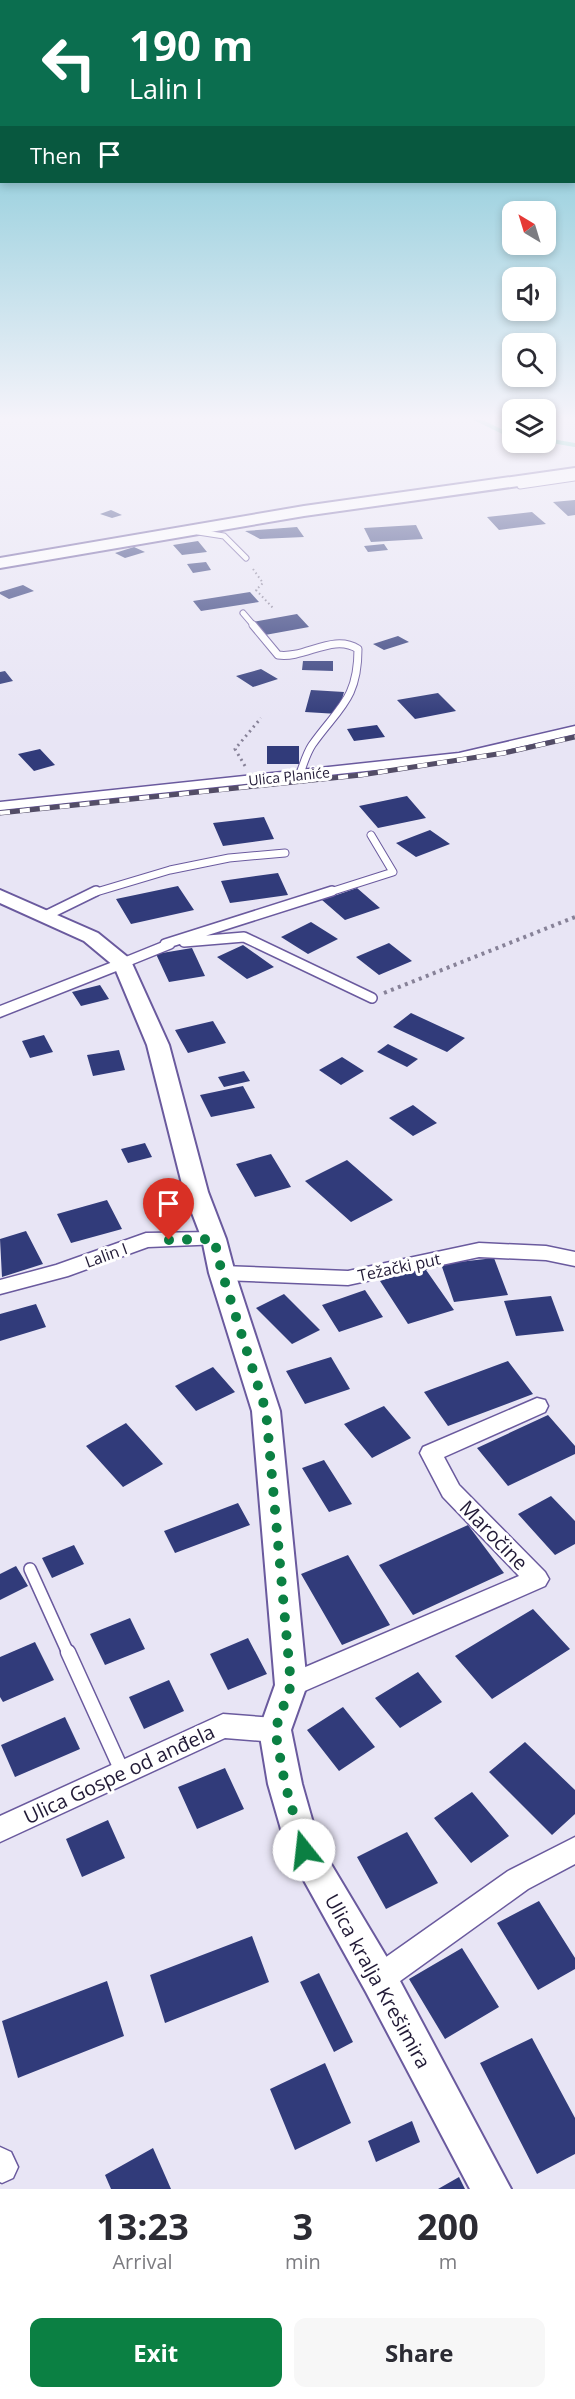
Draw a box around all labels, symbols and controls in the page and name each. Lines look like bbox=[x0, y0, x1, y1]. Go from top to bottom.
text: 190 m bbox=[129, 16, 253, 73]
icon: left bbox=[30, 24, 108, 102]
text: Lalin I bbox=[129, 70, 203, 107]
icon: arrive bbox=[93, 138, 126, 171]
text: Then bbox=[30, 140, 81, 170]
north arrow bbox=[502, 201, 556, 255]
map controls bbox=[502, 201, 556, 453]
button: sound bbox=[502, 267, 556, 321]
button: search bbox=[502, 333, 556, 387]
button: layers bbox=[502, 399, 556, 453]
street label: Ulica Planiće bbox=[247, 762, 331, 790]
pin bbox=[143, 1178, 194, 1240]
icon: arrive bbox=[152, 1187, 185, 1220]
street label: Lalin I bbox=[82, 1237, 130, 1273]
street label: Težački put bbox=[356, 1247, 443, 1286]
street label: Maročine bbox=[454, 1494, 534, 1576]
street label: Ulica Gospe od anđela bbox=[19, 1718, 219, 1830]
position arrow bbox=[272, 1818, 336, 1882]
street label: Ulica kralja Krešimira bbox=[319, 1889, 437, 2073]
text: 13:23 bbox=[96, 2202, 189, 2251]
text: 3 bbox=[293, 2202, 313, 2251]
text: 200 bbox=[417, 2202, 479, 2251]
text: Arrival bbox=[112, 2248, 173, 2275]
text: min bbox=[285, 2248, 321, 2275]
text: m bbox=[439, 2248, 457, 2275]
button: Exit bbox=[30, 2318, 282, 2387]
button: Share bbox=[294, 2318, 545, 2387]

